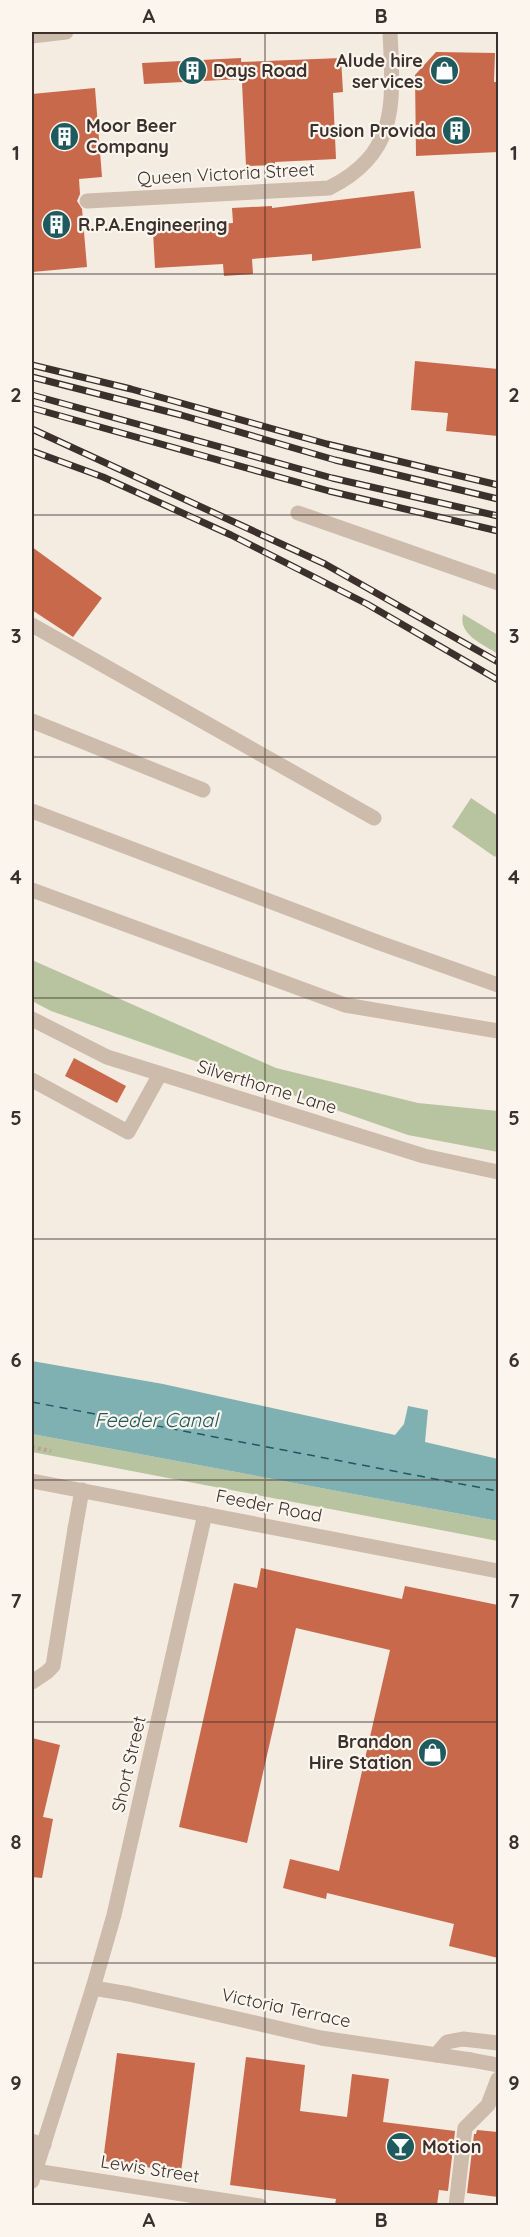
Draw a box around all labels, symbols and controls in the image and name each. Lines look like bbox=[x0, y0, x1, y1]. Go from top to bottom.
text: A bbox=[143, 3, 156, 28]
text: B bbox=[374, 3, 388, 28]
place label: Alude hire services bbox=[336, 49, 423, 93]
building icon: Days Road bbox=[176, 55, 208, 87]
shop icon: Alude hire services bbox=[428, 55, 460, 87]
place label: Days Road bbox=[213, 59, 307, 82]
place label: Moor Beer Company bbox=[86, 114, 177, 158]
building icon: Fusion Provida bbox=[441, 115, 473, 147]
place label: Fusion Provida bbox=[309, 119, 436, 142]
building icon: Moor Beer Company bbox=[49, 120, 81, 152]
text: 1 bbox=[12, 140, 20, 165]
text: 1 bbox=[510, 140, 518, 165]
street label: Queen Victoria Street bbox=[137, 157, 315, 190]
building icon: R.P.A.Engineering bbox=[41, 209, 73, 241]
place label: R.P.A.Engineering bbox=[78, 213, 227, 236]
text: 2 bbox=[10, 382, 22, 407]
text: 2 bbox=[508, 382, 520, 407]
text: 3 bbox=[11, 623, 21, 648]
text: 3 bbox=[509, 623, 519, 648]
text: 4 bbox=[10, 864, 22, 889]
text: 4 bbox=[508, 864, 520, 889]
street label: Silverthorne Lane bbox=[195, 1054, 340, 1119]
text: 5 bbox=[10, 1105, 22, 1130]
text: 5 bbox=[508, 1105, 520, 1130]
text: 6 bbox=[10, 1347, 22, 1372]
text: 6 bbox=[508, 1347, 520, 1372]
water label: Feeder Canal bbox=[94, 1407, 220, 1432]
street label: Feeder Road bbox=[214, 1484, 324, 1527]
text: 7 bbox=[11, 1588, 22, 1613]
text: 7 bbox=[509, 1588, 520, 1613]
street label: Short Street bbox=[106, 1713, 151, 1814]
place label: Brandon Hire Station bbox=[309, 1730, 412, 1774]
shop icon: Brandon Hire Station bbox=[417, 1736, 449, 1768]
text: 8 bbox=[11, 1829, 22, 1854]
text: 8 bbox=[509, 1829, 520, 1854]
street label: Victoria Terrace bbox=[219, 1983, 353, 2032]
text: 9 bbox=[10, 2070, 22, 2095]
text: 9 bbox=[508, 2070, 520, 2095]
bar icon: Motion bbox=[385, 2131, 417, 2163]
place label: Motion bbox=[422, 2135, 482, 2158]
street label: Lewis Street bbox=[99, 2149, 201, 2188]
text: A bbox=[143, 2207, 156, 2232]
text: B bbox=[374, 2207, 388, 2232]

